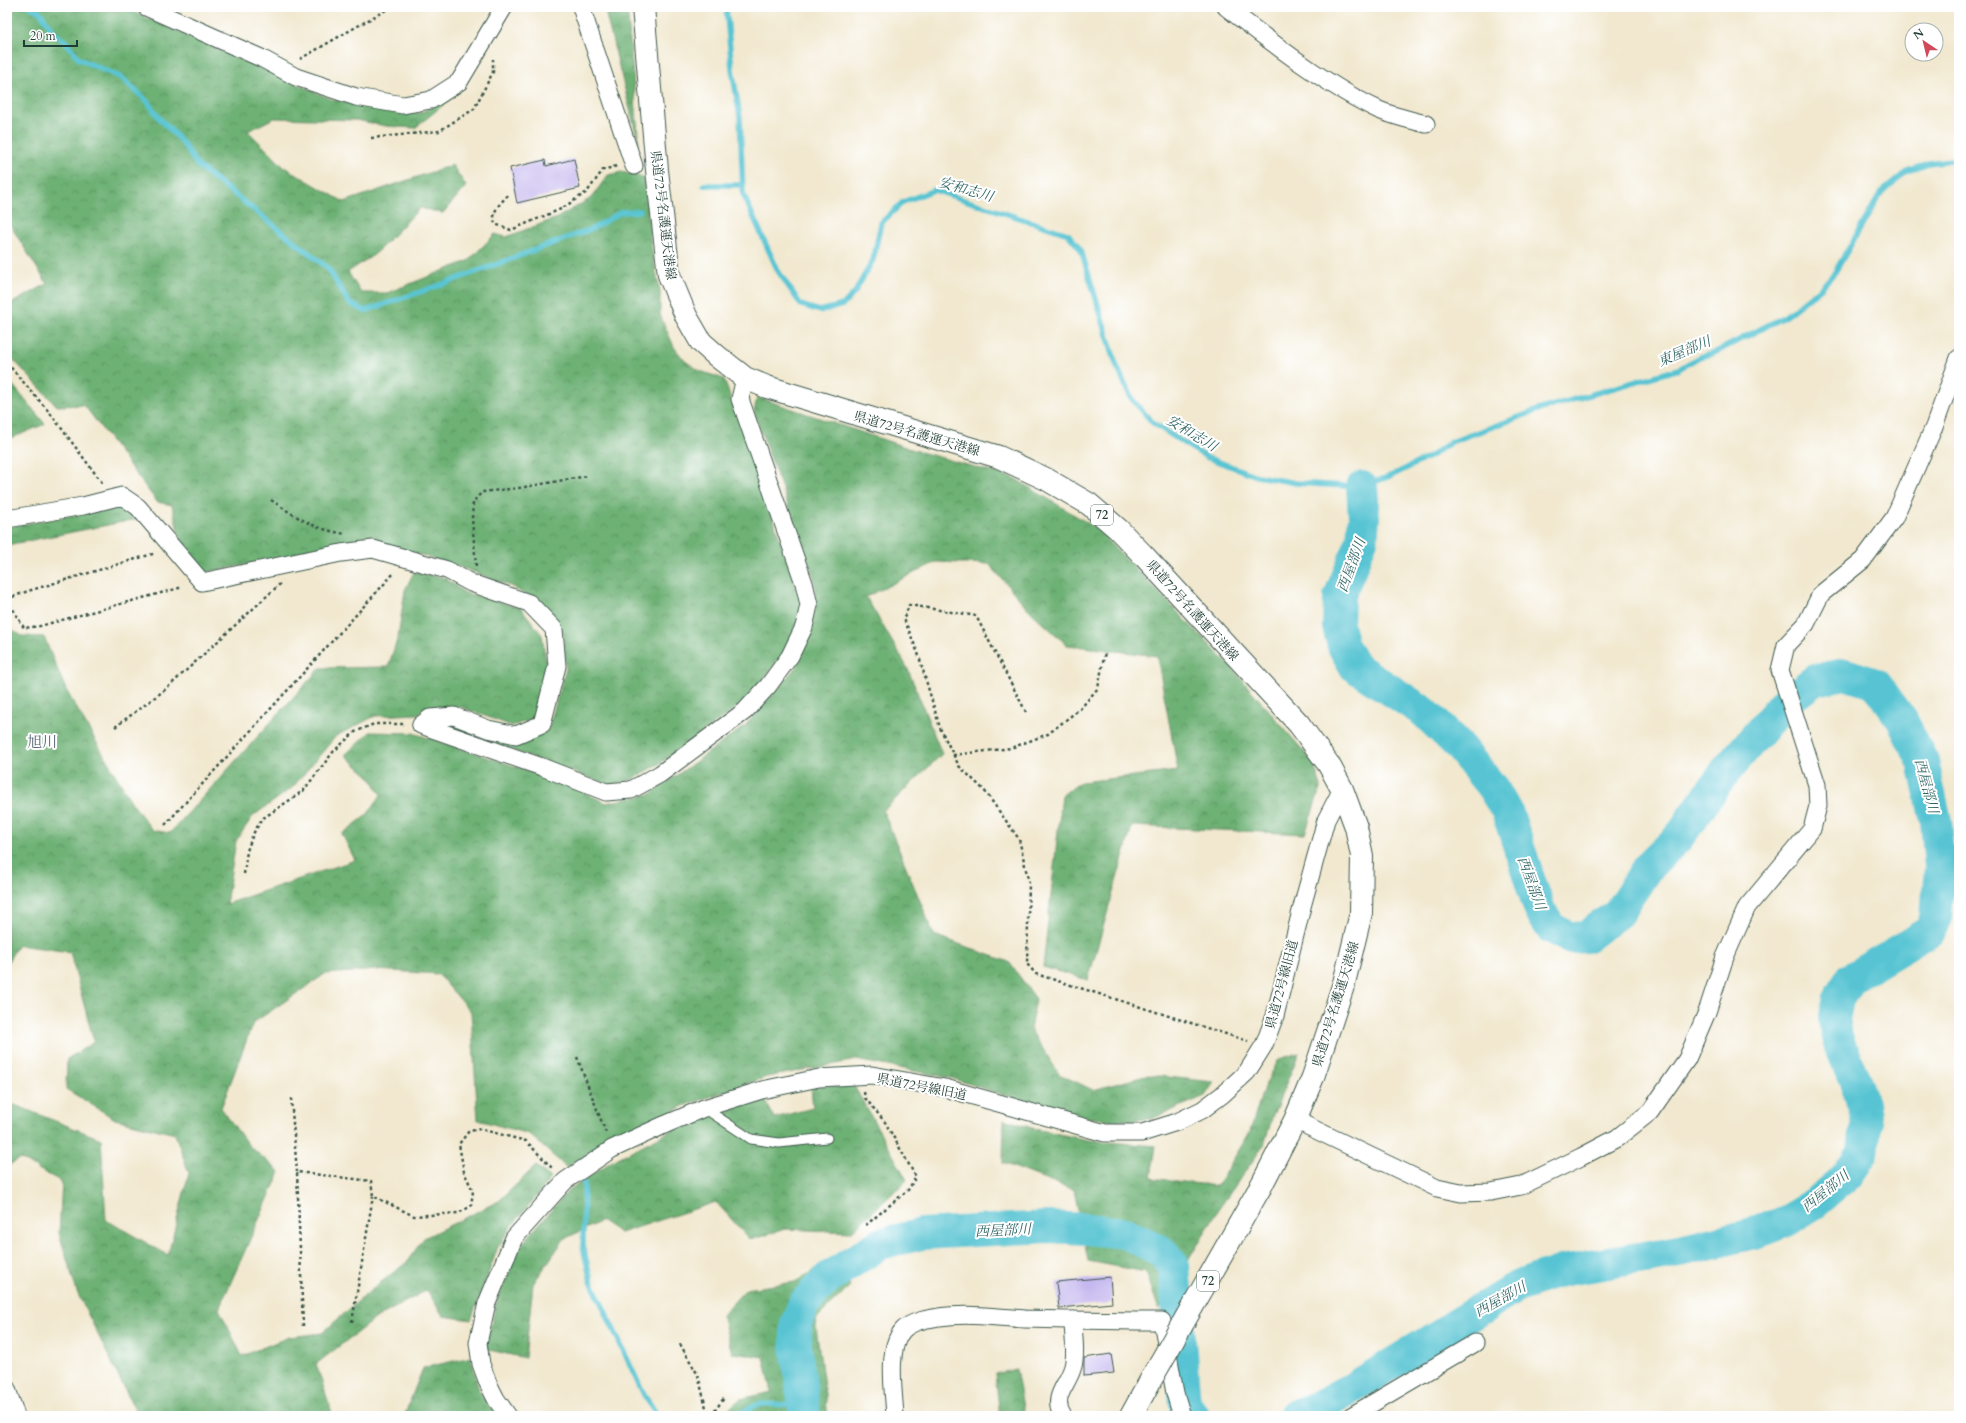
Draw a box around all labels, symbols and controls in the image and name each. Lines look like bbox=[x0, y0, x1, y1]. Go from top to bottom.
scale bar bbox=[24, 22, 77, 48]
north arrow bbox=[1904, 22, 1944, 62]
text: N bbox=[1910, 25, 1927, 43]
text: 20 m bbox=[30, 28, 57, 44]
street label: 県道72号名護運天港線 bbox=[646, 149, 680, 281]
water label: 安和志川 bbox=[936, 173, 997, 207]
water label: 東屋部川 bbox=[1655, 331, 1716, 371]
street label: 県道72号名護運天港線 bbox=[852, 407, 982, 461]
water label: 安和志川 bbox=[1163, 411, 1222, 457]
road number: 72 bbox=[1091, 505, 1113, 525]
water label: 西屋部川 bbox=[1333, 534, 1371, 595]
street label: 県道72号名護運天港線 bbox=[1142, 556, 1243, 665]
district label: 旭川 bbox=[27, 732, 57, 752]
water label: 西屋部川 bbox=[1910, 757, 1943, 818]
water label: 西屋部川 bbox=[1513, 854, 1551, 915]
street label: 県道72号線旧道 bbox=[1261, 938, 1302, 1031]
street label: 県道72号名護運天港線 bbox=[1308, 939, 1364, 1069]
street label: 県道72号線旧道 bbox=[875, 1069, 968, 1105]
water label: 西屋部川 bbox=[1798, 1165, 1855, 1216]
water label: 西屋部川 bbox=[975, 1219, 1033, 1241]
road number: 72 bbox=[1197, 1271, 1219, 1291]
water label: 西屋部川 bbox=[1471, 1277, 1531, 1321]

